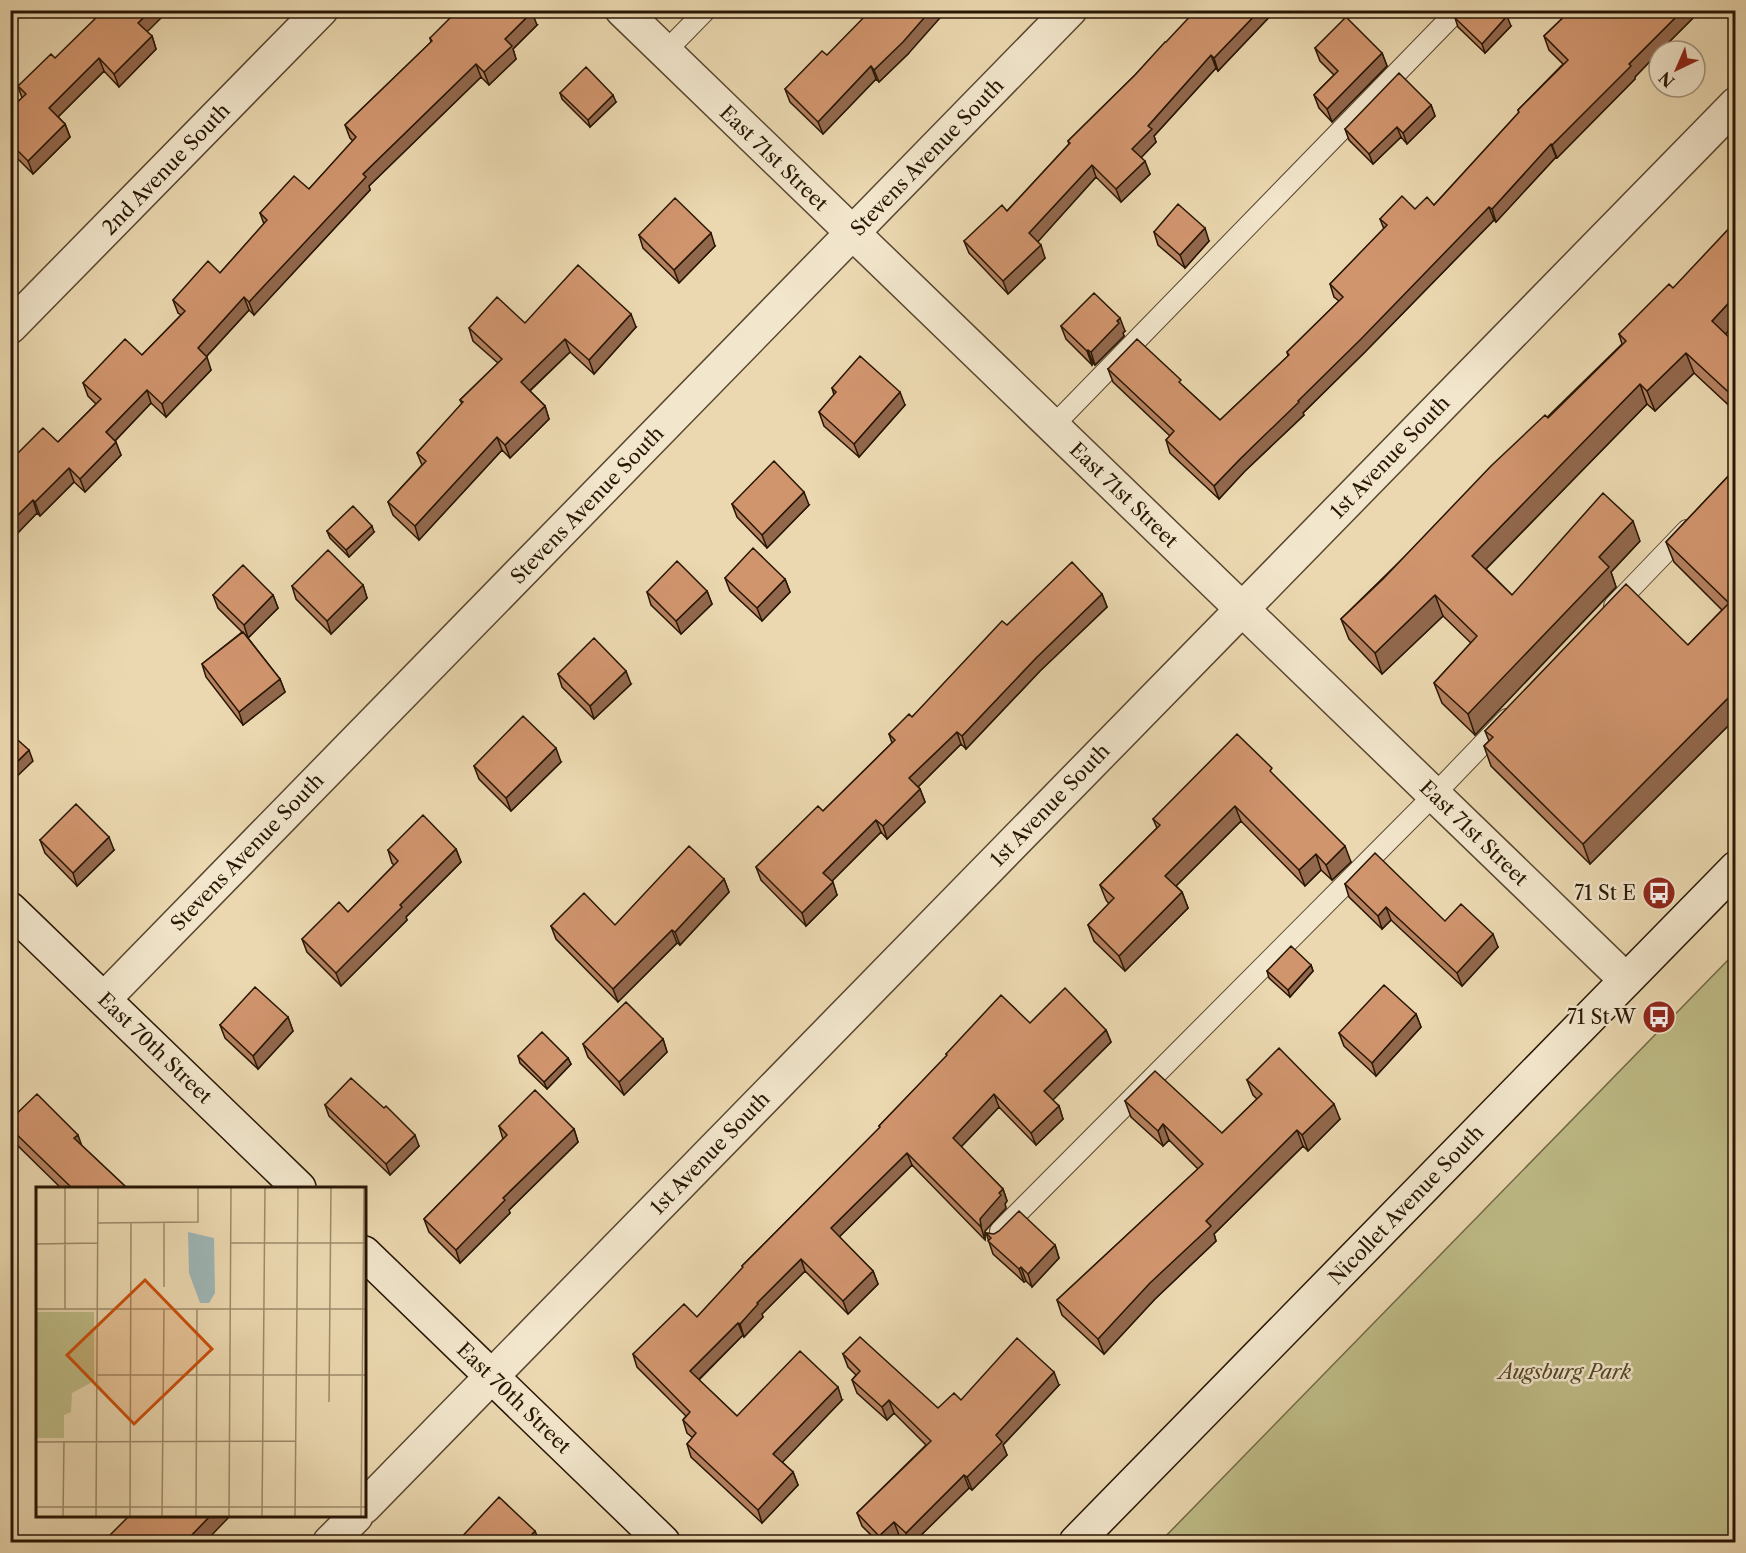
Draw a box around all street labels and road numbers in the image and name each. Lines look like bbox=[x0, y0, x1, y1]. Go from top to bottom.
street label: Stevens Avenue South bbox=[846, 73, 1009, 241]
street label: 2nd Avenue South bbox=[97, 98, 235, 240]
street label: East 71st Street bbox=[715, 100, 833, 216]
street label: 1st Avenue South bbox=[1325, 390, 1455, 523]
street label: Stevens Avenue South bbox=[506, 421, 669, 589]
street label: East 71st Street bbox=[1065, 437, 1183, 553]
street label: 1st Avenue South bbox=[985, 738, 1115, 871]
street label: Stevens Avenue South bbox=[166, 768, 329, 936]
street label: East 71st Street bbox=[1415, 775, 1533, 891]
street label: East 70th Street bbox=[93, 987, 217, 1109]
street label: 1st Avenue South bbox=[645, 1086, 775, 1219]
street label: Nicollet Avenue South bbox=[1324, 1120, 1489, 1290]
street label: East 70th Street bbox=[452, 1337, 576, 1459]

